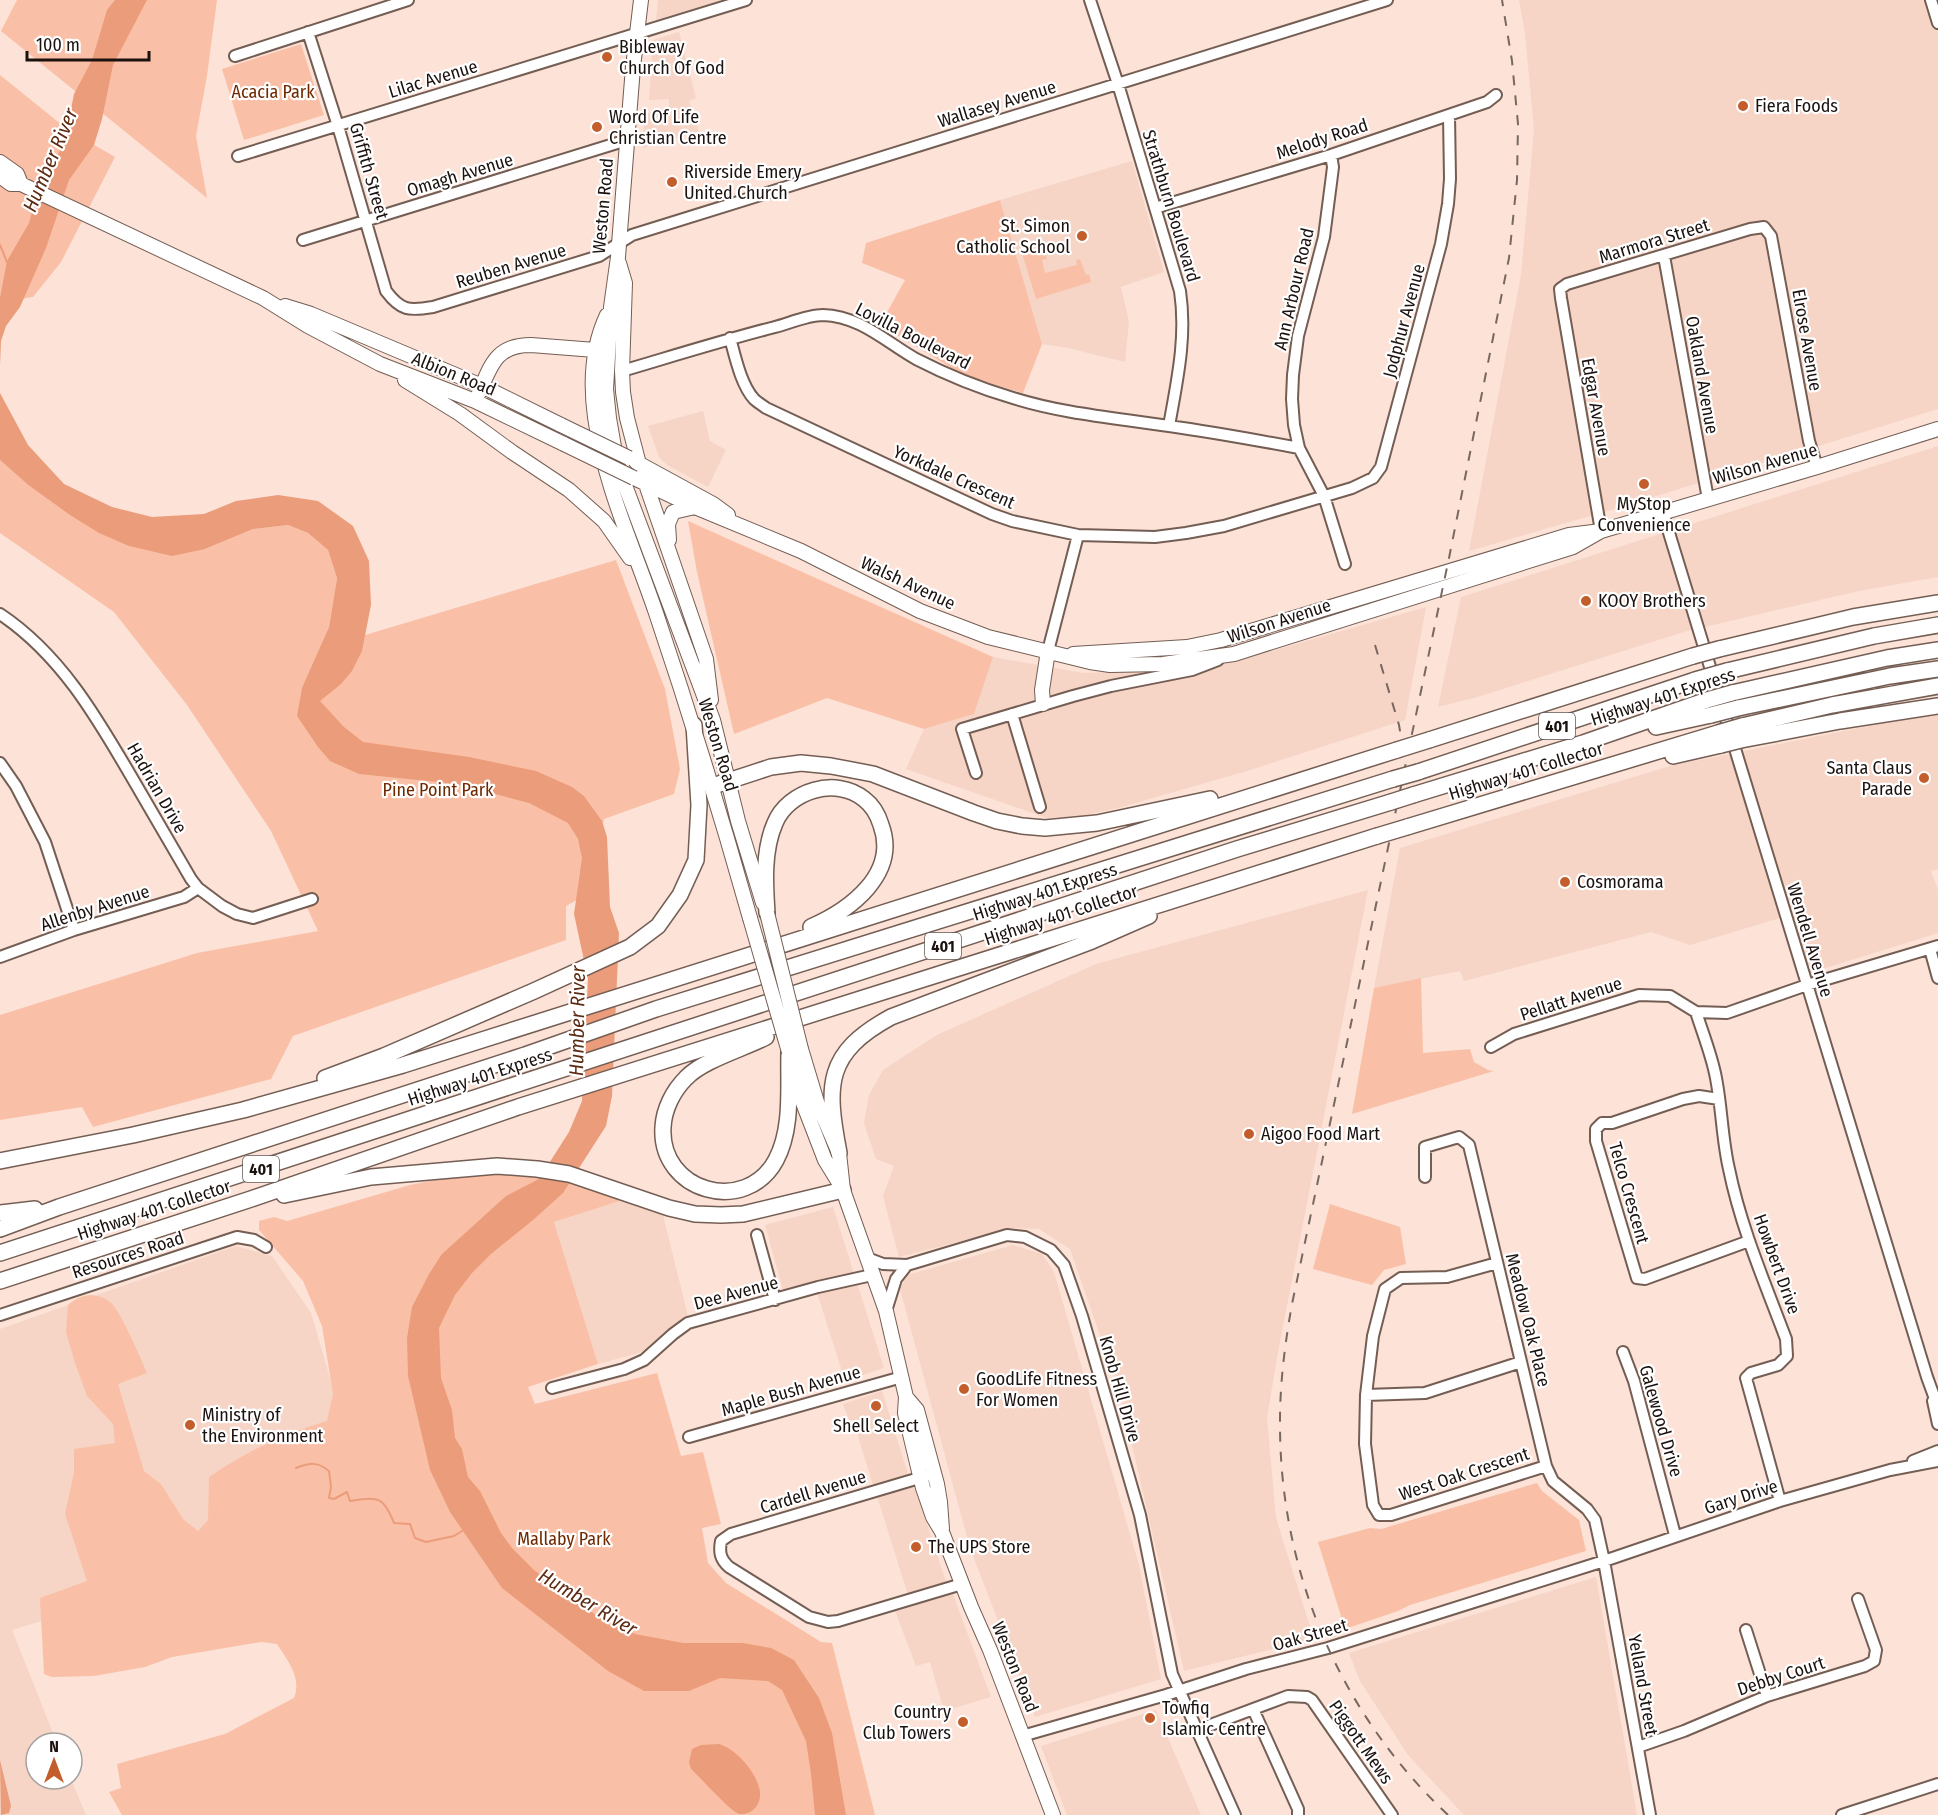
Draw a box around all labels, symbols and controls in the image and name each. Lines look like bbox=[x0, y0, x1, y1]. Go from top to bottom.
scale bar bbox=[27, 24, 148, 62]
text: 100 m bbox=[36, 34, 80, 56]
place label: Bibleway Church Of God bbox=[619, 36, 725, 79]
marker: Bibleway Church Of God bbox=[600, 50, 614, 64]
street label: Lilac Avenue bbox=[386, 55, 480, 103]
street label: Wallasey Avenue bbox=[935, 76, 1059, 132]
park label: Acacia Park bbox=[231, 81, 315, 103]
place label: Fiera Foods bbox=[1755, 95, 1838, 117]
marker: Fiera Foods bbox=[1736, 99, 1750, 113]
water label: Humber River bbox=[17, 104, 83, 215]
place label: Word Of Life Christian Centre bbox=[609, 106, 727, 149]
street label: Melody Road bbox=[1273, 114, 1371, 164]
street label: Griffith Street bbox=[345, 120, 393, 222]
marker: Word Of Life Christian Centre bbox=[590, 120, 604, 134]
street label: Strathburn Boulevard bbox=[1137, 127, 1205, 285]
street label: Omagh Avenue bbox=[404, 148, 516, 202]
street label: Weston Road bbox=[588, 157, 618, 255]
place label: Riverside Emery United Church bbox=[684, 161, 802, 204]
marker: Riverside Emery United Church bbox=[665, 175, 679, 189]
street label: Marmora Street bbox=[1596, 214, 1712, 268]
place label: St. Simon Catholic School bbox=[956, 215, 1070, 258]
street label: Ann Arbour Road bbox=[1269, 226, 1319, 352]
marker: St. Simon Catholic School bbox=[1075, 229, 1089, 243]
street label: Reuben Avenue bbox=[453, 239, 569, 293]
street label: Jodphur Avenue bbox=[1378, 261, 1430, 380]
street label: Elrose Avenue bbox=[1787, 287, 1827, 393]
street label: Lovilla Boulevard bbox=[852, 298, 974, 374]
street label: Oakland Avenue bbox=[1681, 314, 1723, 436]
street label: Albion Road bbox=[409, 347, 499, 401]
street label: Edgar Avenue bbox=[1577, 356, 1615, 458]
street label: Wilson Avenue bbox=[1710, 439, 1820, 489]
street label: Yorkdale Crescent bbox=[890, 440, 1018, 514]
marker: MyStop Convenience bbox=[1637, 477, 1651, 491]
place label: MyStop Convenience bbox=[1597, 493, 1691, 536]
street label: Walsh Avenue bbox=[857, 552, 959, 615]
place label: KOOY Brothers bbox=[1598, 590, 1706, 612]
street label: Wilson Avenue bbox=[1224, 594, 1334, 648]
marker: KOOY Brothers bbox=[1579, 594, 1593, 608]
street label: Highway 401 Express bbox=[1588, 663, 1738, 731]
street label: Weston Road bbox=[693, 696, 743, 794]
road number: 401 bbox=[1539, 713, 1575, 739]
street label: Highway 401 Collector bbox=[1446, 737, 1607, 805]
street label: Hadrian Drive bbox=[122, 739, 192, 837]
place label: Santa Claus Parade bbox=[1826, 757, 1912, 800]
marker: Santa Claus Parade bbox=[1917, 771, 1931, 785]
park label: Pine Point Park bbox=[382, 779, 494, 801]
street label: Highway 401 Express bbox=[970, 858, 1120, 926]
place label: Cosmorama bbox=[1577, 871, 1664, 893]
marker: Cosmorama bbox=[1558, 875, 1572, 889]
street label: Allenby Avenue bbox=[38, 880, 152, 936]
street label: Highway 401 Collector bbox=[981, 880, 1141, 950]
street label: Wendell Avenue bbox=[1782, 880, 1838, 1000]
road number: 401 bbox=[925, 933, 961, 959]
water label: Humber River bbox=[564, 965, 590, 1076]
street label: Pellatt Avenue bbox=[1517, 972, 1625, 1026]
street label: Highway 401 Express bbox=[405, 1043, 555, 1111]
place label: Aigoo Food Mart bbox=[1261, 1123, 1380, 1145]
marker: Aigoo Food Mart bbox=[1242, 1127, 1256, 1141]
street label: Telco Crescent bbox=[1604, 1140, 1654, 1247]
road number: 401 bbox=[243, 1156, 279, 1182]
street label: Highway 401 Collector bbox=[74, 1175, 234, 1245]
street label: Howbert Drive bbox=[1749, 1211, 1805, 1317]
street label: Resources Road bbox=[69, 1227, 187, 1283]
street label: Meadow Oak Place bbox=[1501, 1251, 1555, 1389]
street label: Dee Avenue bbox=[691, 1271, 781, 1315]
street label: Knob Hill Drive bbox=[1094, 1333, 1146, 1445]
street label: Maple Bush Avenue bbox=[719, 1361, 863, 1421]
street label: Galewood Drive bbox=[1635, 1363, 1687, 1480]
place label: GoodLife Fitness For Women bbox=[976, 1368, 1097, 1411]
marker: GoodLife Fitness For Women bbox=[957, 1382, 971, 1396]
marker: Shell Select bbox=[869, 1399, 883, 1413]
place label: Ministry of the Environment bbox=[202, 1404, 324, 1447]
place label: Shell Select bbox=[833, 1415, 919, 1437]
marker: Ministry of the Environment bbox=[183, 1418, 197, 1432]
street label: West Oak Crescent bbox=[1396, 1443, 1532, 1505]
street label: Cardell Avenue bbox=[757, 1465, 869, 1519]
street label: Gary Drive bbox=[1702, 1475, 1781, 1519]
park label: Mallaby Park bbox=[517, 1528, 611, 1550]
place label: The UPS Store bbox=[928, 1536, 1031, 1558]
marker: The UPS Store bbox=[909, 1540, 923, 1554]
water label: Humber River bbox=[535, 1563, 642, 1641]
street label: Oak Street bbox=[1270, 1614, 1350, 1656]
street label: Weston Road bbox=[987, 1618, 1043, 1716]
street label: Yelland Street bbox=[1623, 1633, 1663, 1738]
street label: Debby Court bbox=[1735, 1652, 1828, 1700]
street label: Piggott Mews bbox=[1324, 1696, 1398, 1788]
place label: Towfiq Islamic Centre bbox=[1162, 1697, 1266, 1740]
place label: Country Club Towers bbox=[863, 1701, 951, 1744]
marker: Towfiq Islamic Centre bbox=[1143, 1711, 1157, 1725]
marker: Country Club Towers bbox=[956, 1715, 970, 1729]
north arrow bbox=[24, 1731, 84, 1791]
text: N bbox=[49, 1737, 59, 1756]

